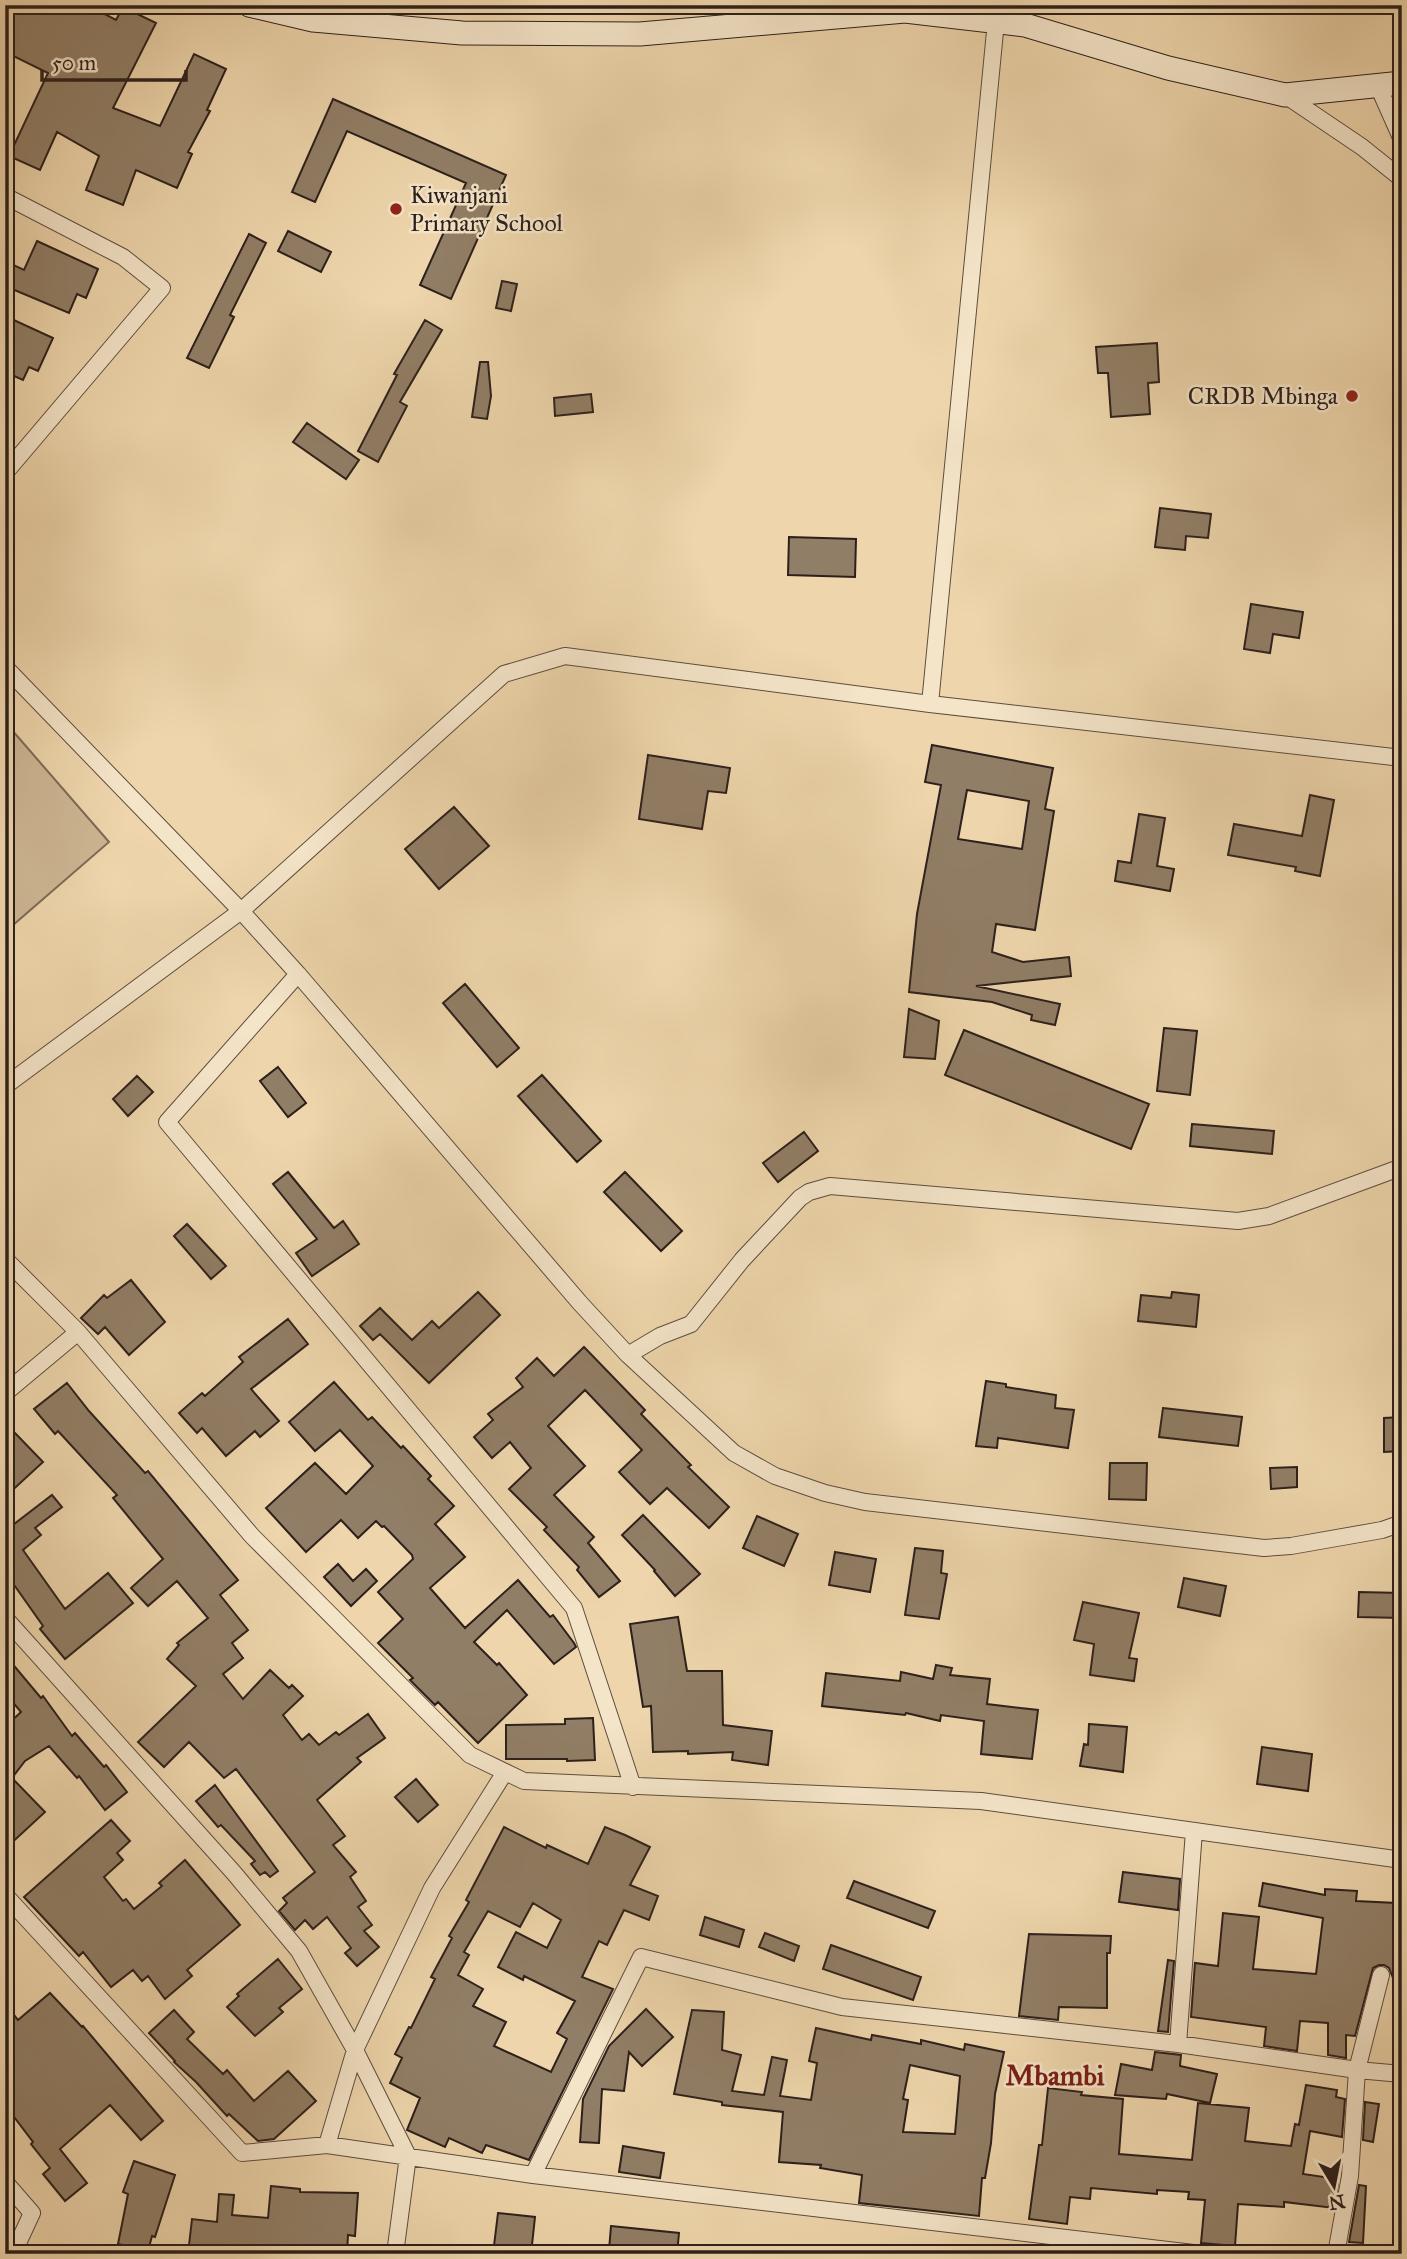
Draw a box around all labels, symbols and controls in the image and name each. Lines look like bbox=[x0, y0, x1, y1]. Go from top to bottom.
scale bar bbox=[42, 38, 186, 82]
text: 50 m bbox=[52, 50, 97, 76]
place label: Kiwanjani Primary School bbox=[410, 180, 564, 238]
marker: Kiwanjani Primary School bbox=[388, 201, 404, 217]
place label: CRDB Mbinga bbox=[1188, 381, 1339, 411]
marker: CRDB Mbinga bbox=[1344, 388, 1360, 404]
district label: Mbambi bbox=[1006, 2058, 1105, 2093]
north arrow bbox=[1298, 2150, 1368, 2220]
text: N bbox=[1327, 2190, 1347, 2215]

